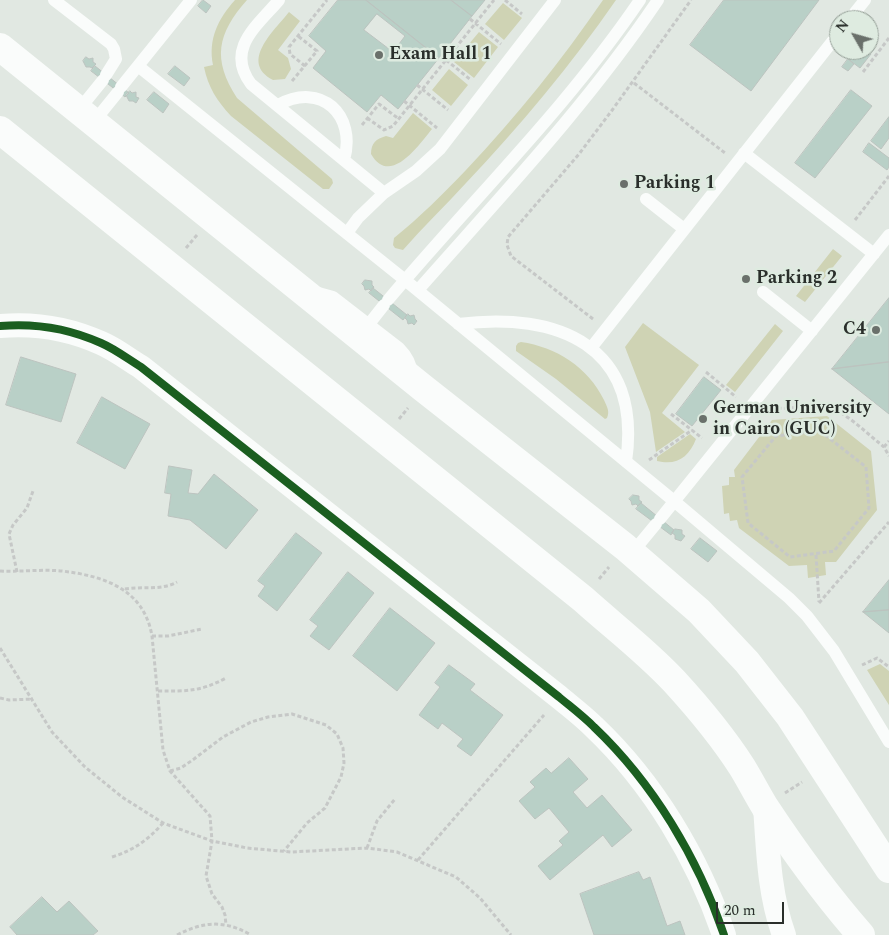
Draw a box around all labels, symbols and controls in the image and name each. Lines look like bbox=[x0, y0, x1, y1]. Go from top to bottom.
north arrow bbox=[829, 10, 879, 60]
text: N bbox=[831, 15, 854, 37]
place label: Exam Hall 1 bbox=[389, 44, 492, 66]
marker: Exam Hall 1 bbox=[373, 49, 385, 61]
place label: Parking 1 bbox=[634, 173, 715, 195]
marker: Parking 1 bbox=[618, 178, 630, 190]
place label: Parking 2 bbox=[756, 268, 837, 290]
marker: Parking 2 bbox=[740, 273, 752, 285]
place label: C4 bbox=[843, 319, 866, 341]
marker: C4 bbox=[870, 324, 882, 336]
place label: German University in Cairo (GUC) bbox=[713, 398, 871, 440]
marker: German University in Cairo (GUC) bbox=[697, 413, 709, 425]
scale bar bbox=[719, 892, 786, 924]
text: 20 m bbox=[724, 899, 756, 922]

